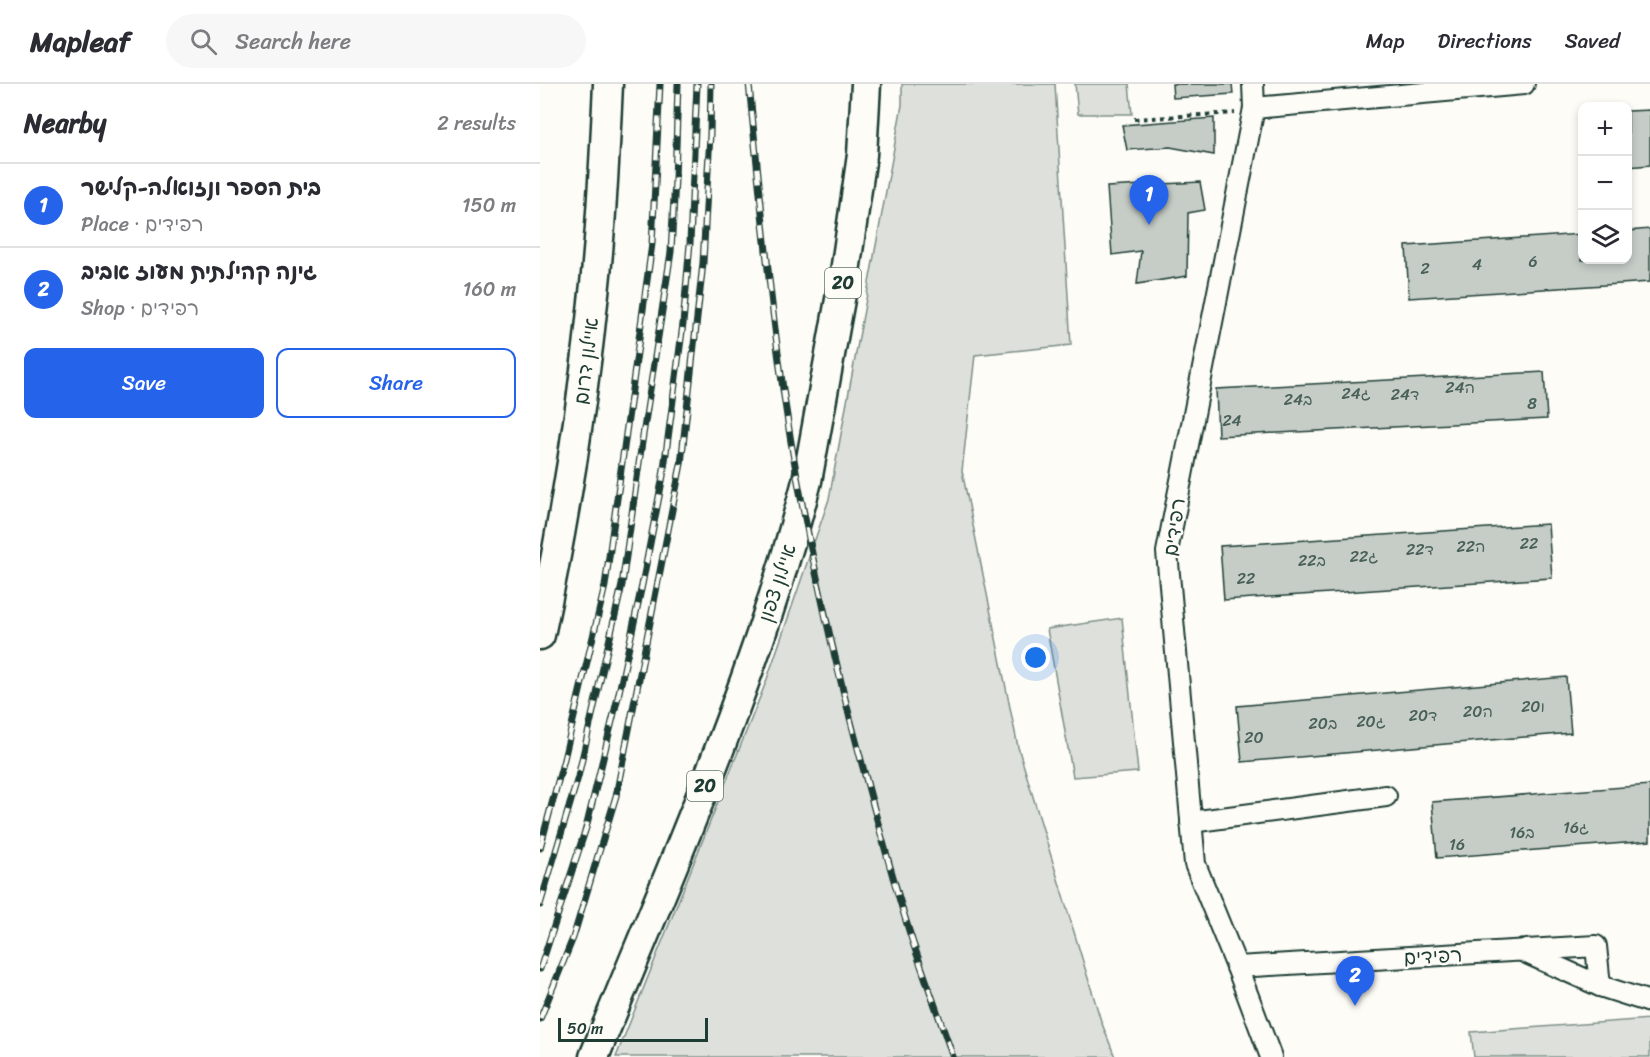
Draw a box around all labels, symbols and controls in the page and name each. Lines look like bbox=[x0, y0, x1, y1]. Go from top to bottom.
search box bbox=[166, 14, 586, 68]
text: Mapleaf bbox=[30, 17, 130, 66]
text: Search here bbox=[235, 22, 351, 61]
text: Map bbox=[1366, 22, 1404, 60]
text: Directions bbox=[1437, 22, 1532, 60]
text: Saved bbox=[1565, 22, 1620, 60]
icon: search bbox=[187, 25, 220, 58]
text: Nearby bbox=[24, 100, 106, 146]
map controls bbox=[1578, 102, 1632, 264]
button: + bbox=[1578, 102, 1632, 156]
text: 2 results bbox=[437, 106, 516, 141]
button: − bbox=[1578, 156, 1632, 210]
text: בית הספר ונזואלה-קלישר bbox=[81, 168, 321, 207]
pin: 1 bbox=[1130, 176, 1168, 225]
text: 1 bbox=[39, 188, 48, 223]
text: 150 m bbox=[462, 188, 516, 223]
text: Place · רפידים bbox=[81, 207, 204, 242]
button: layers bbox=[1578, 210, 1632, 264]
house number: 6 bbox=[1528, 247, 1538, 276]
house number: 4 bbox=[1472, 250, 1482, 279]
text: גינה קהילתית מעוז אביב bbox=[81, 252, 317, 291]
house number: 2 bbox=[1420, 254, 1430, 283]
road number: 20 bbox=[825, 268, 861, 298]
text: 2 bbox=[38, 272, 49, 307]
text: 160 m bbox=[463, 272, 516, 307]
text: Shop · רפידים bbox=[81, 291, 199, 326]
street label: איילון דרום bbox=[564, 315, 609, 407]
button: Save bbox=[24, 348, 264, 418]
button: Share bbox=[276, 348, 516, 418]
house number: 24ה bbox=[1445, 373, 1475, 402]
house number: 24ג bbox=[1341, 379, 1371, 408]
house number: 24ד bbox=[1391, 380, 1419, 409]
house number: 24ב bbox=[1284, 385, 1312, 414]
house number: 8 bbox=[1527, 389, 1537, 418]
house number: 24 bbox=[1222, 406, 1242, 435]
street label: רפידים bbox=[1153, 496, 1196, 559]
house number: 22 bbox=[1520, 529, 1538, 558]
house number: 22ה bbox=[1457, 532, 1485, 561]
house number: 22ד bbox=[1406, 535, 1434, 564]
street label: איילון צפון bbox=[748, 539, 807, 627]
house number: 22ג bbox=[1350, 542, 1378, 571]
house number: 22ב bbox=[1298, 546, 1326, 575]
house number: 22 bbox=[1237, 564, 1255, 593]
your location bbox=[1021, 643, 1050, 672]
house number: 20ו bbox=[1521, 692, 1545, 721]
house number: 20ה bbox=[1463, 697, 1493, 726]
house number: 20ד bbox=[1409, 701, 1437, 730]
house number: 20ג bbox=[1356, 707, 1386, 736]
house number: 20ב bbox=[1309, 709, 1337, 738]
house number: 20 bbox=[1244, 723, 1264, 752]
road number: 20 bbox=[687, 771, 723, 801]
house number: 16ג bbox=[1563, 813, 1589, 842]
house number: 16ב bbox=[1509, 818, 1535, 847]
house number: 16 bbox=[1449, 830, 1465, 859]
street label: רפידים bbox=[1403, 937, 1463, 976]
pin: 2 bbox=[1336, 956, 1374, 1006]
text: 50 m bbox=[567, 1014, 603, 1043]
scale bar bbox=[558, 1015, 708, 1042]

